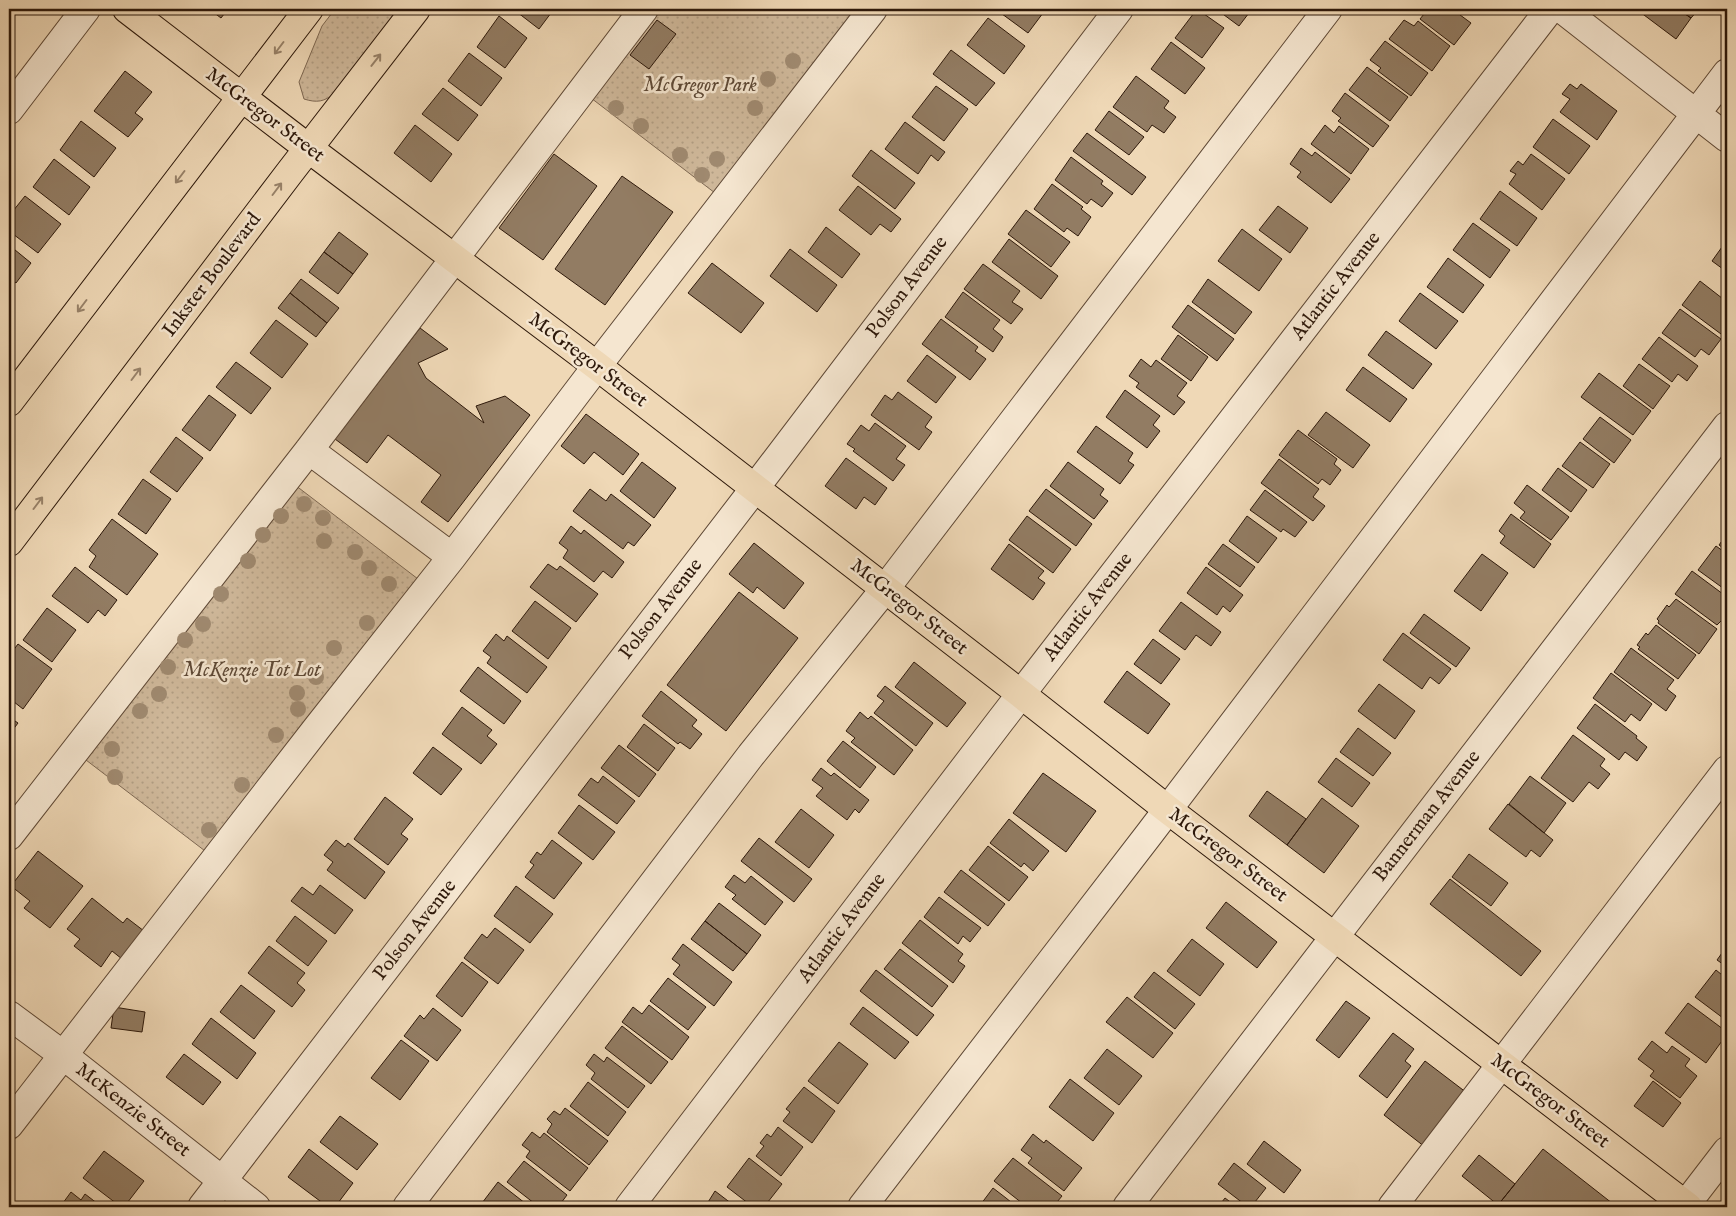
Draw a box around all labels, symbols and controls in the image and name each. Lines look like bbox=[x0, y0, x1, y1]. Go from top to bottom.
one-way arrow bbox=[274, 41, 284, 55]
one-way arrow bbox=[371, 53, 381, 67]
street label: McGregor Street bbox=[201, 62, 330, 168]
park label: McGregor Park bbox=[643, 73, 757, 99]
one-way arrow bbox=[175, 170, 186, 183]
one-way arrow bbox=[272, 182, 282, 196]
street label: Inkster Boulevard bbox=[157, 208, 267, 342]
street label: Atlantic Avenue bbox=[1285, 227, 1386, 346]
street label: Polson Avenue bbox=[861, 231, 953, 343]
one-way arrow bbox=[77, 299, 87, 313]
street label: McGregor Street bbox=[524, 307, 653, 413]
one-way arrow bbox=[131, 368, 142, 381]
one-way arrow bbox=[32, 497, 43, 510]
street label: Atlantic Avenue bbox=[1037, 548, 1138, 667]
street label: McGregor Street bbox=[845, 553, 973, 661]
street label: Polson Avenue bbox=[614, 554, 708, 664]
park label: McKenzie Tot Lot bbox=[183, 658, 322, 683]
street label: Bannerman Avenue bbox=[1368, 745, 1486, 887]
street label: McGregor Street bbox=[1164, 802, 1293, 908]
street label: Atlantic Avenue bbox=[792, 868, 891, 989]
street label: Polson Avenue bbox=[368, 875, 462, 985]
street label: McGregor Street bbox=[1486, 1048, 1615, 1154]
street label: McKenzie Street bbox=[71, 1057, 196, 1163]

